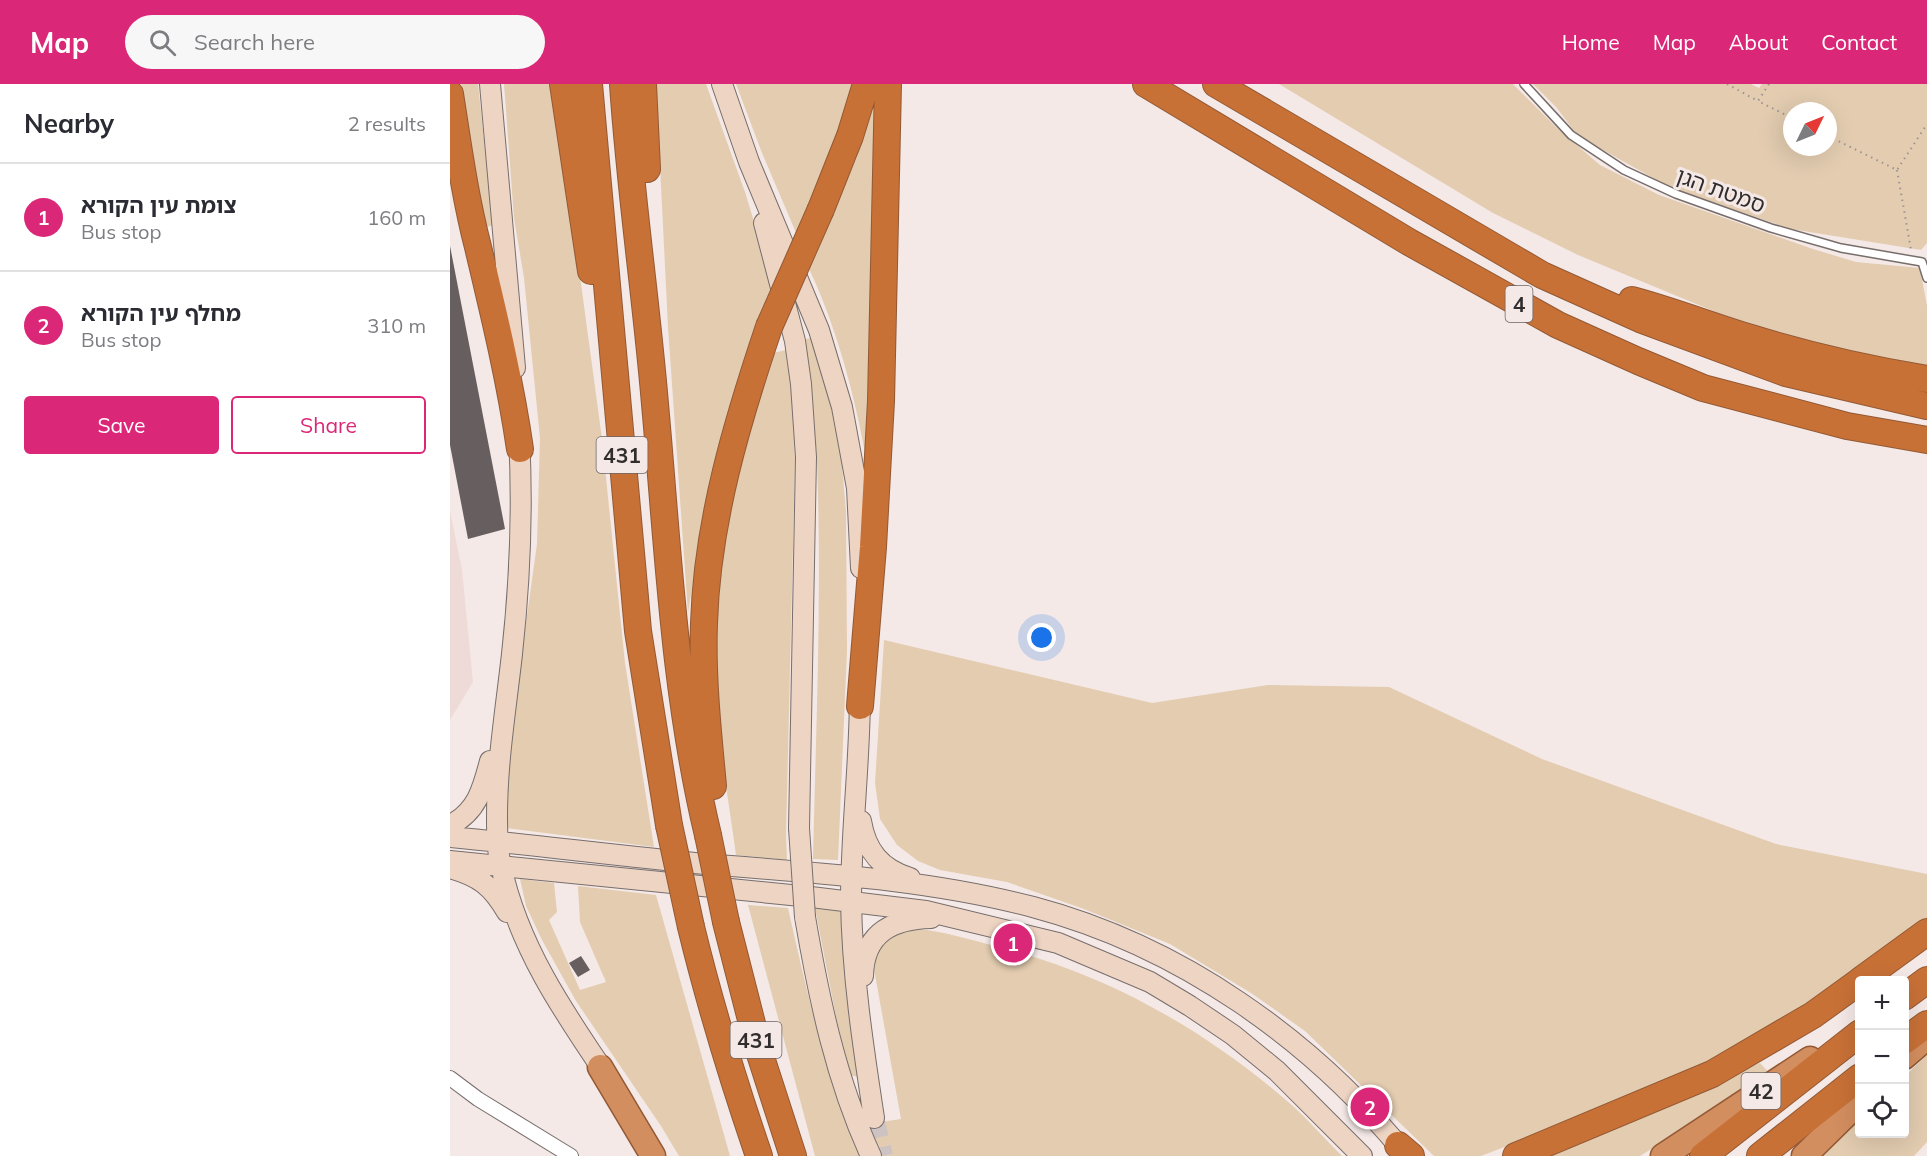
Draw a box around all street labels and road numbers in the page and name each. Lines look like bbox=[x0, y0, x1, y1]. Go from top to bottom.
street label: סמטת הגן bbox=[1673, 161, 1769, 219]
road number: 4 bbox=[1506, 286, 1532, 322]
road number: 431 bbox=[596, 437, 648, 473]
road number: 431 bbox=[730, 1022, 782, 1058]
road number: 42 bbox=[1742, 1073, 1780, 1109]

